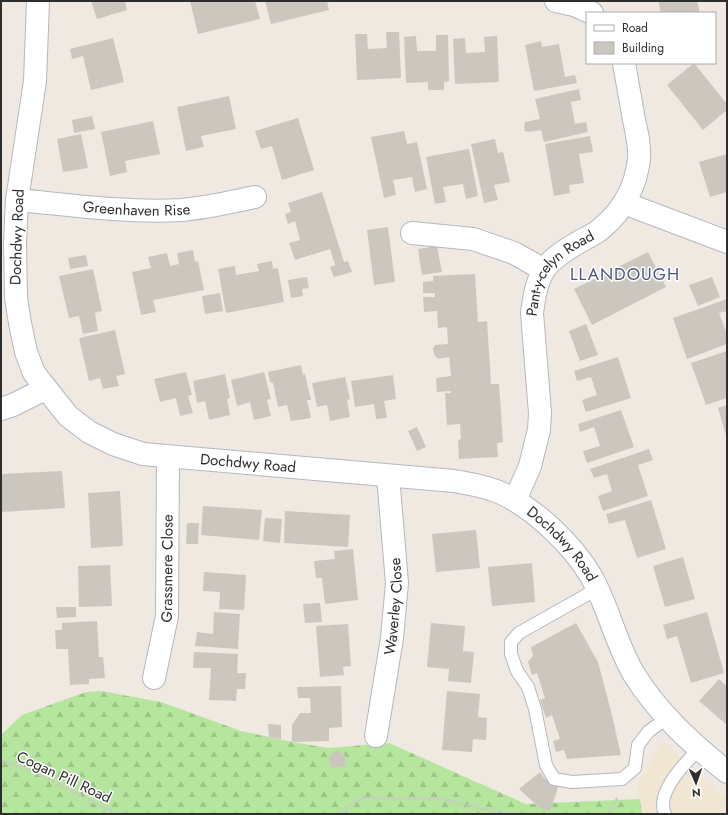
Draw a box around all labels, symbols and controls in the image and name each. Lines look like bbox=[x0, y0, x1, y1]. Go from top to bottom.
legend bbox=[586, 12, 716, 64]
text: Road bbox=[622, 19, 648, 37]
text: Building bbox=[622, 39, 664, 57]
street label: Dochdwy Road bbox=[4, 189, 30, 285]
street label: Greenhaven Rise bbox=[82, 196, 192, 222]
street label: Pant-y-celyn Road bbox=[521, 225, 598, 318]
district label: LLANDOUGH bbox=[570, 262, 680, 286]
street label: Dochdwy Road bbox=[199, 448, 297, 478]
street label: Dochdwy Road bbox=[522, 501, 603, 586]
street label: Grassmere Close bbox=[155, 514, 179, 625]
street label: Waverley Close bbox=[378, 557, 408, 657]
street label: Cogan Pill Road bbox=[13, 745, 115, 809]
north arrow bbox=[676, 763, 716, 803]
text: N bbox=[692, 785, 701, 801]

